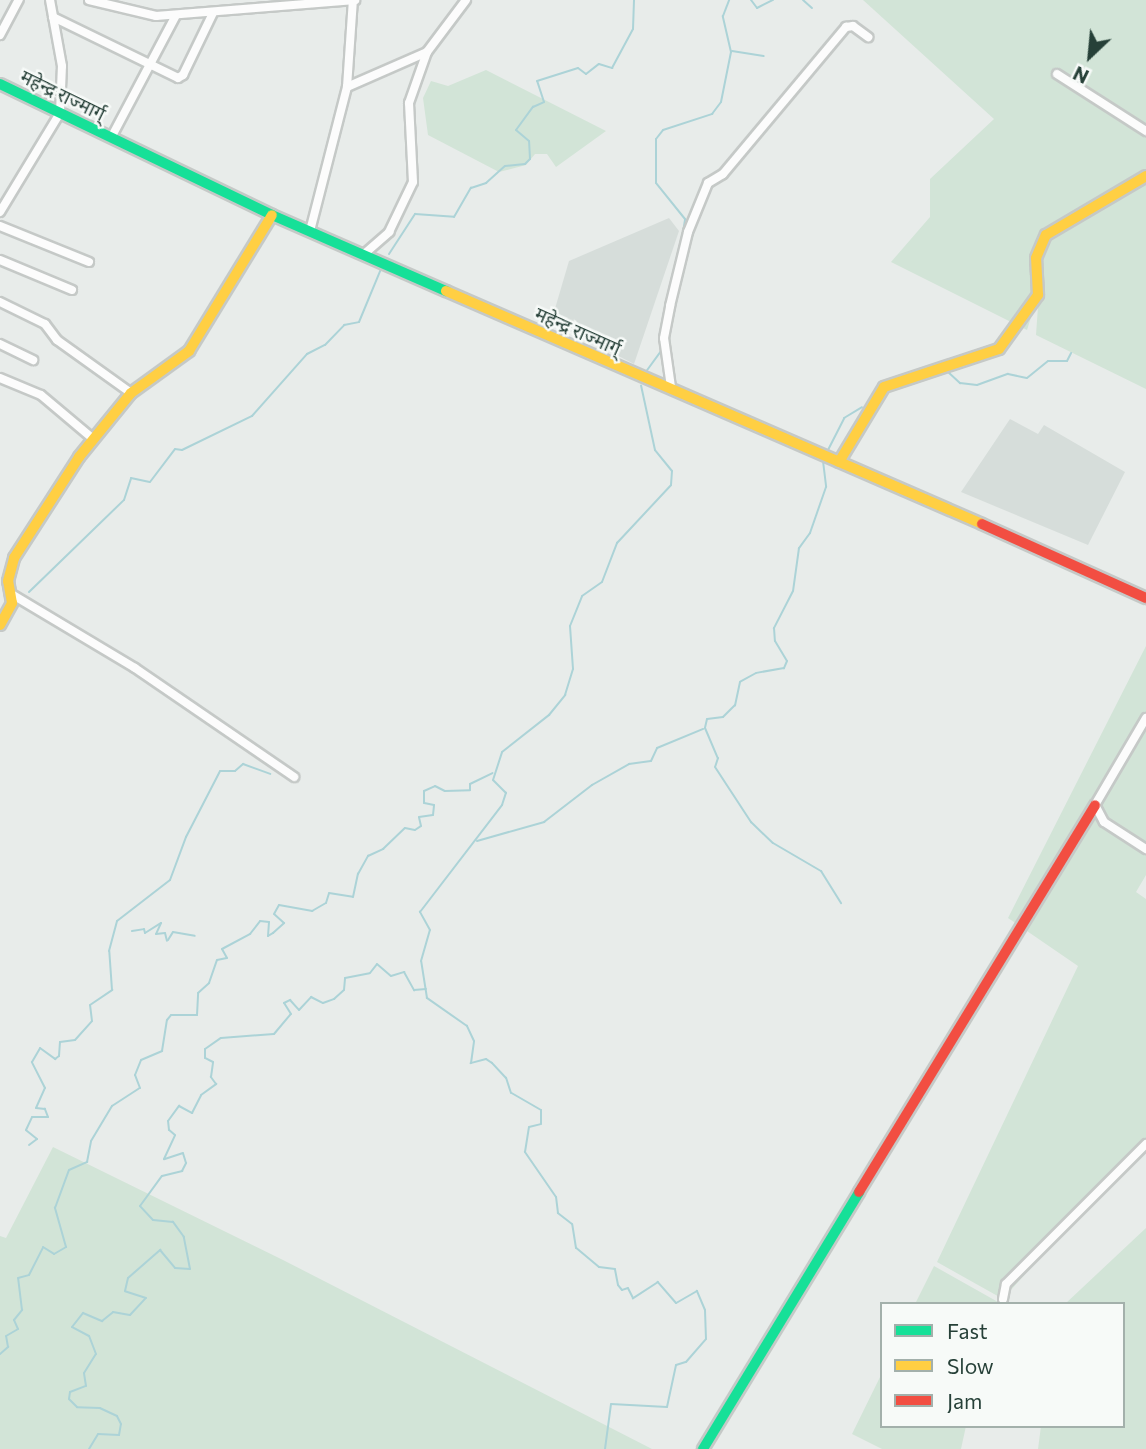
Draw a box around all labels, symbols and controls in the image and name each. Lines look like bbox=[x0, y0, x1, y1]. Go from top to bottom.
north arrow bbox=[1055, 21, 1125, 91]
text: N bbox=[1069, 62, 1092, 89]
street label: महेन्द्र राज्मार्ग् bbox=[17, 65, 109, 125]
street label: महेन्द्र राज्मार्ग् bbox=[532, 302, 624, 360]
legend bbox=[880, 1302, 1125, 1428]
text: Fast bbox=[947, 1318, 988, 1343]
text: Slow bbox=[947, 1353, 994, 1378]
text: Jam bbox=[947, 1388, 982, 1413]

